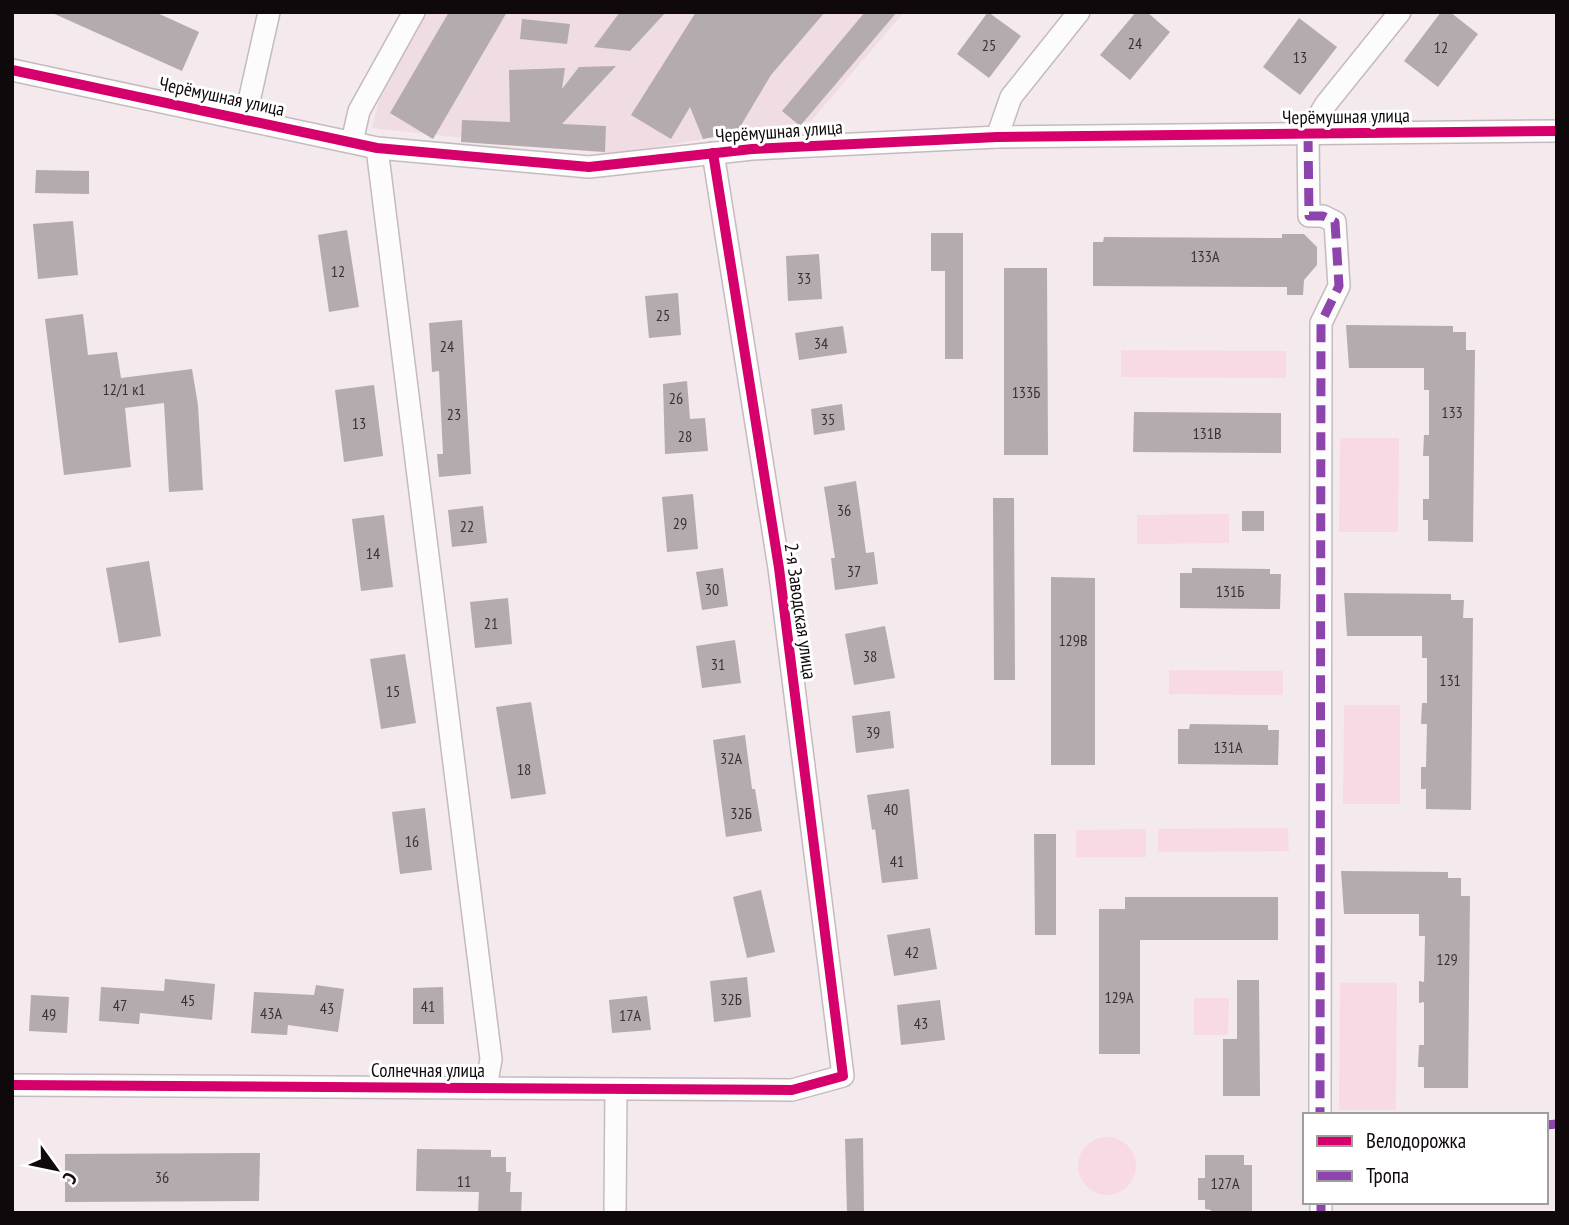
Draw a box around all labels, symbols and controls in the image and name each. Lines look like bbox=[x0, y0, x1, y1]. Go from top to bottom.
house number: 24 bbox=[1128, 33, 1142, 53]
house number: 25 bbox=[982, 35, 996, 55]
house number: 12 bbox=[1434, 37, 1448, 57]
house number: 13 bbox=[1293, 47, 1307, 67]
street label: Черёмушная улица bbox=[157, 71, 287, 121]
street label: Черёмушная улица bbox=[1282, 103, 1410, 129]
street label: Черёмушная улица bbox=[714, 115, 844, 147]
house number: 133А bbox=[1190, 246, 1220, 266]
house number: 12 bbox=[331, 261, 345, 281]
house number: 33 bbox=[797, 268, 811, 288]
house number: 25 bbox=[656, 305, 670, 325]
house number: 34 bbox=[814, 333, 828, 353]
house number: 24 bbox=[440, 336, 454, 356]
house number: 12/1 к1 bbox=[102, 379, 146, 399]
house number: 133Б bbox=[1012, 382, 1040, 402]
house number: 26 bbox=[669, 388, 683, 408]
house number: 133 bbox=[1441, 402, 1463, 422]
house number: 23 bbox=[447, 404, 461, 424]
house number: 35 bbox=[821, 409, 835, 429]
house number: 13 bbox=[352, 413, 366, 433]
house number: 131В bbox=[1192, 423, 1222, 443]
house number: 28 bbox=[678, 426, 692, 446]
house number: 36 bbox=[837, 500, 851, 520]
house number: 29 bbox=[673, 513, 687, 533]
house number: 22 bbox=[460, 516, 474, 536]
street label: 2-я Заводская улица bbox=[780, 541, 822, 681]
house number: 14 bbox=[366, 543, 380, 563]
house number: 37 bbox=[847, 561, 861, 581]
house number: 30 bbox=[705, 579, 719, 599]
house number: 131Б bbox=[1216, 581, 1244, 601]
house number: 21 bbox=[484, 613, 498, 633]
house number: 129В bbox=[1058, 630, 1088, 650]
house number: 38 bbox=[863, 646, 877, 666]
house number: 31 bbox=[711, 654, 725, 674]
house number: 131 bbox=[1439, 670, 1461, 690]
house number: 15 bbox=[386, 681, 400, 701]
house number: 39 bbox=[866, 722, 880, 742]
house number: 131А bbox=[1213, 737, 1243, 757]
house number: 32А bbox=[720, 748, 742, 768]
house number: 18 bbox=[517, 759, 531, 779]
house number: 40 bbox=[884, 799, 898, 819]
house number: 32Б bbox=[730, 803, 752, 823]
house number: 16 bbox=[405, 831, 419, 851]
house number: 41 bbox=[890, 851, 904, 871]
house number: 42 bbox=[905, 942, 919, 962]
house number: 129 bbox=[1436, 949, 1458, 969]
house number: 129А bbox=[1104, 987, 1134, 1007]
house number: 32Б bbox=[720, 989, 742, 1009]
house number: 45 bbox=[181, 990, 195, 1010]
house number: 47 bbox=[113, 995, 127, 1015]
house number: 41 bbox=[421, 996, 435, 1016]
house number: 43 bbox=[320, 998, 334, 1018]
house number: 43А bbox=[260, 1003, 282, 1023]
house number: 49 bbox=[42, 1004, 56, 1024]
house number: 17А bbox=[619, 1005, 641, 1025]
house number: 43 bbox=[914, 1013, 928, 1033]
street label: Солнечная улица bbox=[371, 1058, 485, 1082]
legend bbox=[1303, 1113, 1548, 1204]
text: Велодорожка bbox=[1366, 1127, 1466, 1154]
north arrow bbox=[21, 1134, 91, 1204]
text: Тропа bbox=[1366, 1162, 1409, 1189]
house number: 36 bbox=[155, 1167, 169, 1187]
text: С bbox=[58, 1168, 83, 1189]
house number: 11 bbox=[457, 1171, 471, 1191]
house number: 127А bbox=[1210, 1173, 1240, 1193]

